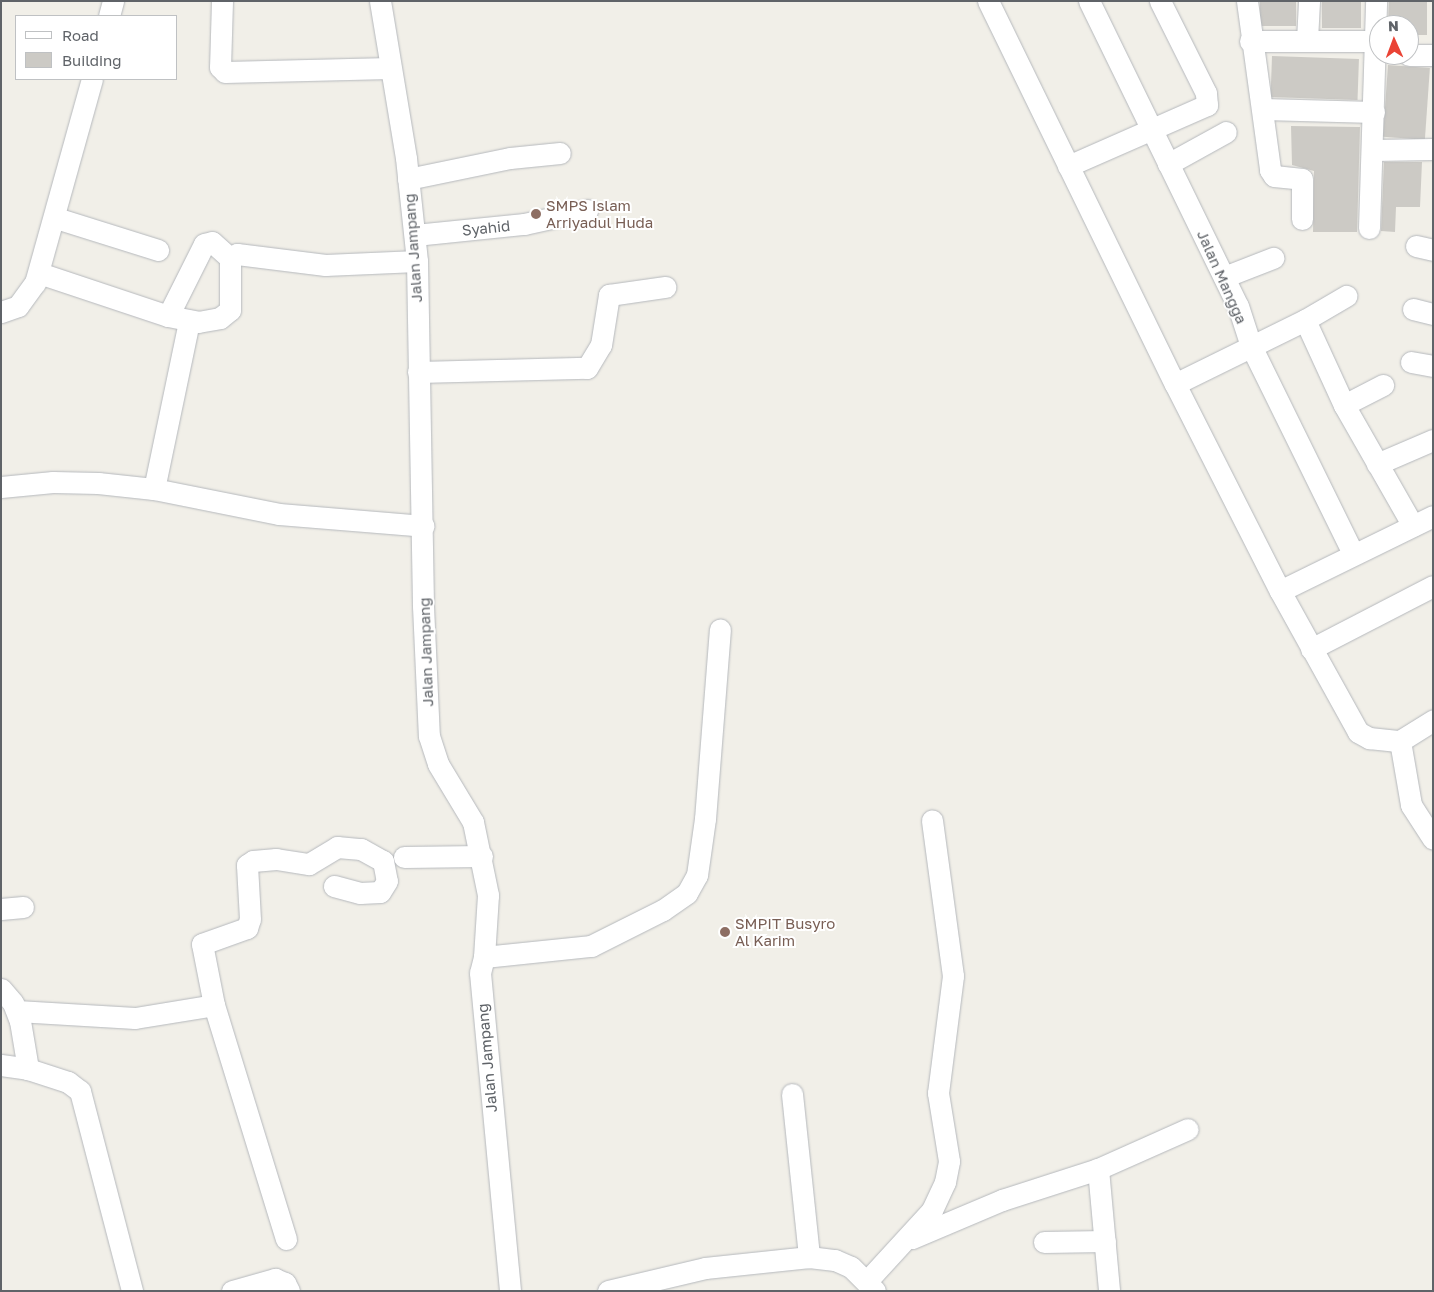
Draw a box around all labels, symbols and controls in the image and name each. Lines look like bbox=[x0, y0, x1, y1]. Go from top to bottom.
legend bbox=[15, 15, 178, 80]
north arrow bbox=[1369, 15, 1419, 65]
text: N bbox=[1388, 17, 1399, 34]
text: Road bbox=[62, 26, 99, 44]
text: Building bbox=[62, 51, 122, 69]
street label: Jalan Jampang bbox=[400, 193, 426, 303]
place label: SMPS Islam Arriyadul Huda bbox=[546, 196, 653, 231]
marker: SMPS Islam Arriyadul Huda bbox=[530, 208, 542, 220]
street label: Syahid bbox=[461, 217, 511, 239]
street label: Jalan Mangga bbox=[1193, 227, 1251, 327]
street label: Jalan Jampang bbox=[415, 597, 437, 707]
place label: SMPIT Busyro Al Karim bbox=[735, 914, 835, 949]
marker: SMPIT Busyro Al Karim bbox=[719, 926, 731, 938]
street label: Jalan Jampang bbox=[473, 1003, 501, 1113]

